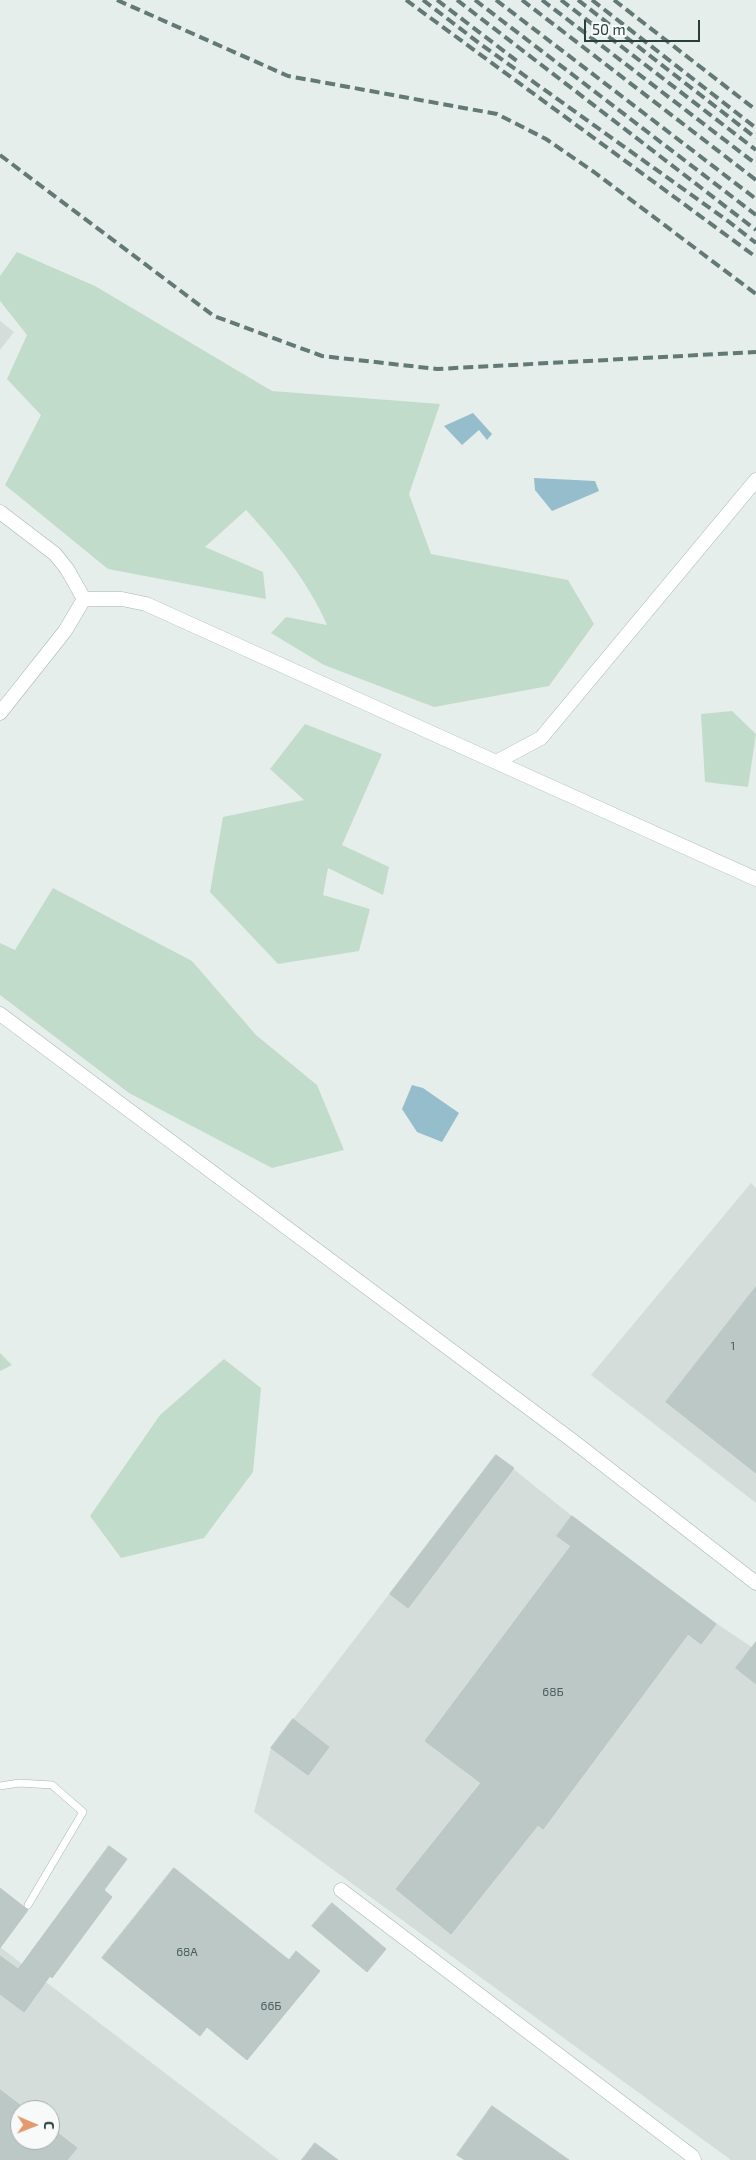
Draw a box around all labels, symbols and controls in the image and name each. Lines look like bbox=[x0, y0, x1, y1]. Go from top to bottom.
scale bar bbox=[586, 10, 702, 42]
text: 50 m bbox=[592, 20, 626, 38]
house number: 1 bbox=[731, 1339, 735, 1353]
house number: 68Б bbox=[542, 1685, 564, 1699]
house number: 68А bbox=[176, 1945, 198, 1959]
house number: 66Б bbox=[261, 1999, 281, 2013]
north arrow bbox=[10, 2100, 60, 2150]
text: С bbox=[41, 2121, 58, 2130]

